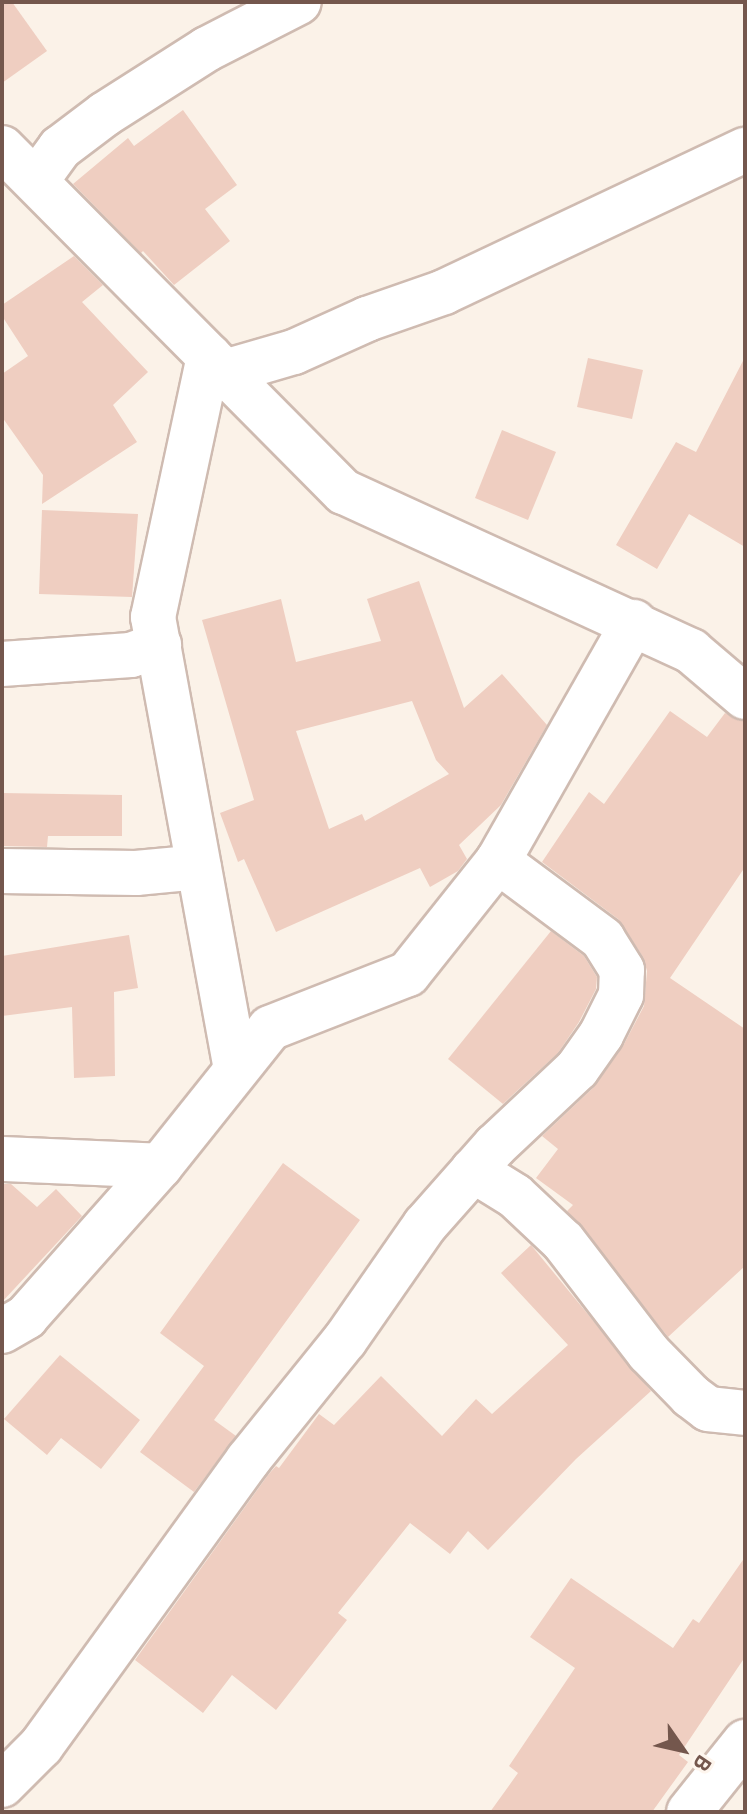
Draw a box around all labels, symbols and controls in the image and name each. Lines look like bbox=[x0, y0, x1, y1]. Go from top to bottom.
north arrow bbox=[643, 1710, 723, 1790]
text: B bbox=[689, 1751, 718, 1777]

